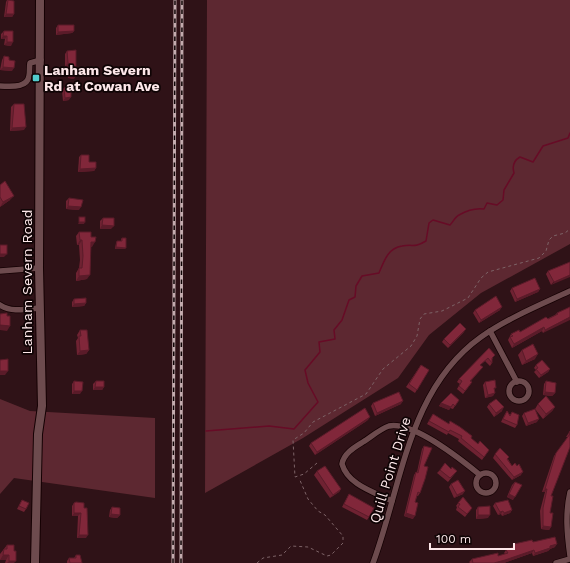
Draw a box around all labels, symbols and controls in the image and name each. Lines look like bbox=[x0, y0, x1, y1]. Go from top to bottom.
place label: Lanham Severn Rd at Cowan Ave bbox=[44, 62, 160, 94]
marker: Lanham Severn Rd at Cowan Ave bbox=[31, 73, 41, 83]
street label: Lanham Severn Road bbox=[19, 209, 35, 355]
street label: Quill Point Drive bbox=[366, 415, 414, 525]
scale bar bbox=[430, 525, 514, 551]
text: 100 m bbox=[436, 532, 471, 546]

